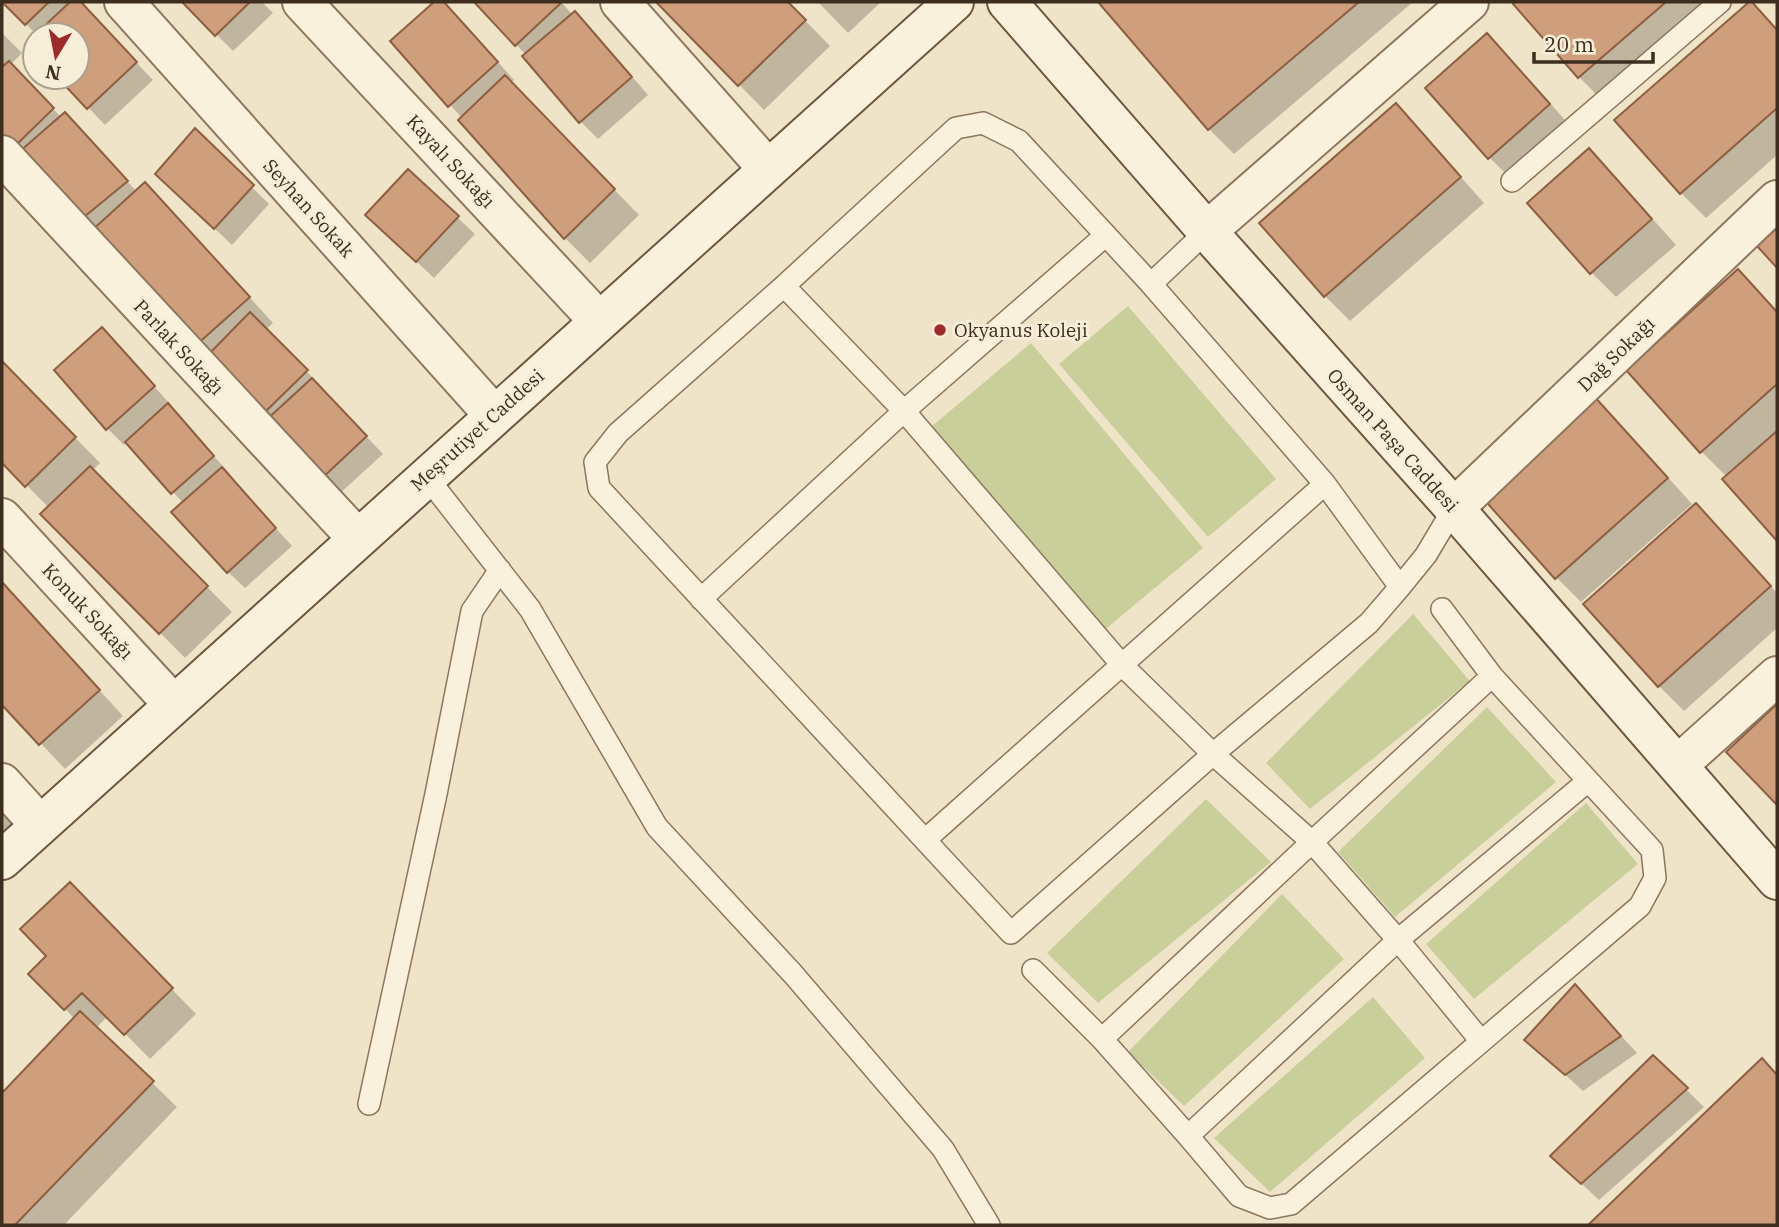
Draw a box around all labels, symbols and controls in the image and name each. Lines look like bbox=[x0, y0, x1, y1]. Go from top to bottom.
north arrow bbox=[21, 21, 91, 91]
scale bar bbox=[1534, 21, 1653, 65]
text: 20 m bbox=[1544, 30, 1594, 58]
text: N bbox=[44, 60, 63, 86]
street label: Kayalı Sokağı bbox=[402, 109, 500, 213]
street label: Seyhan Sokak bbox=[258, 154, 360, 262]
street label: Parlak Sokağı bbox=[129, 294, 229, 400]
street label: Dağ Sokağı bbox=[1572, 311, 1660, 397]
place label: Okyanus Koleji bbox=[954, 318, 1088, 342]
marker: Okyanus Koleji bbox=[932, 322, 948, 338]
street label: Osman Paşa Caddesi bbox=[1322, 363, 1464, 517]
street label: Meşrutiyet Caddesi bbox=[405, 364, 549, 496]
street label: Konuk Sokağı bbox=[37, 558, 139, 664]

